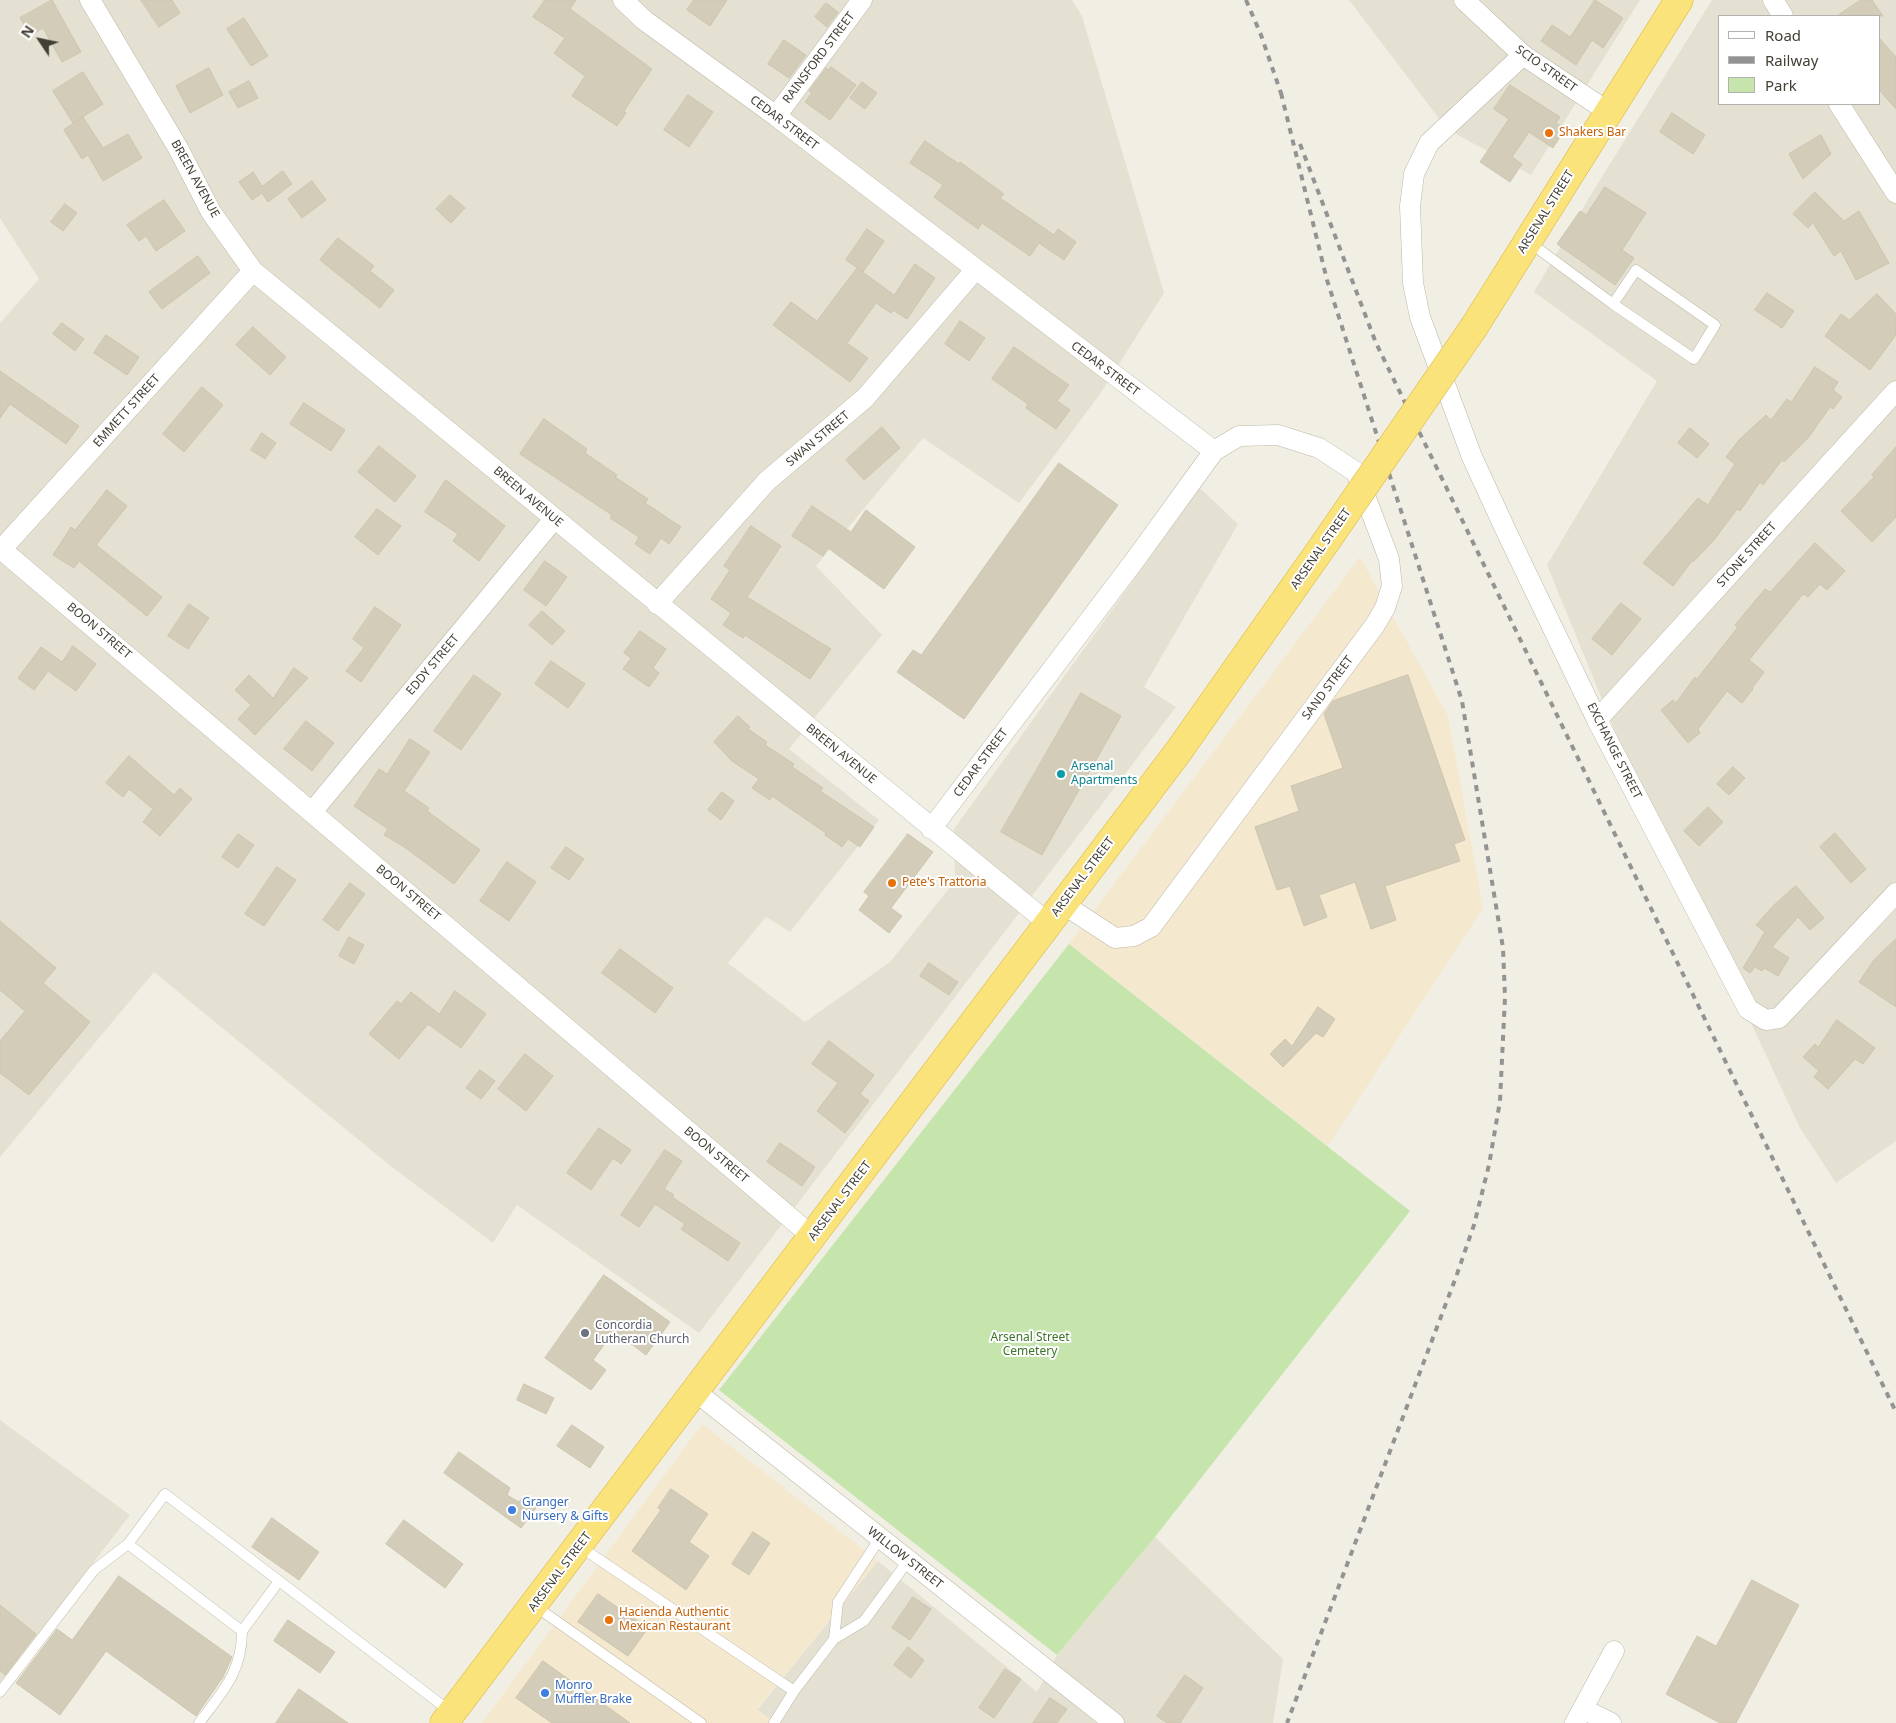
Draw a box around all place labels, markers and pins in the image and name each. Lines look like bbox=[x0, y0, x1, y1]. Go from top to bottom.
place label: Shakers Bar bbox=[1559, 126, 1626, 140]
marker: Shakers Bar bbox=[1543, 127, 1555, 139]
place label: Arsenal Apartments bbox=[1071, 760, 1138, 788]
marker: Arsenal Apartments bbox=[1055, 768, 1067, 780]
place label: Pete's Trattoria bbox=[902, 876, 986, 890]
marker: Pete's Trattoria bbox=[886, 877, 898, 889]
place label: Concordia Lutheran Church bbox=[595, 1319, 690, 1347]
marker: Concordia Lutheran Church bbox=[579, 1327, 591, 1339]
place label: Granger Nursery & Gifts bbox=[522, 1496, 608, 1524]
marker: Granger Nursery & Gifts bbox=[506, 1504, 518, 1516]
place label: Hacienda Authentic Mexican Restaurant bbox=[619, 1606, 731, 1634]
marker: Hacienda Authentic Mexican Restaurant bbox=[603, 1614, 615, 1626]
place label: Monro Muffler Brake bbox=[555, 1679, 632, 1707]
marker: Monro Muffler Brake bbox=[539, 1687, 551, 1699]

